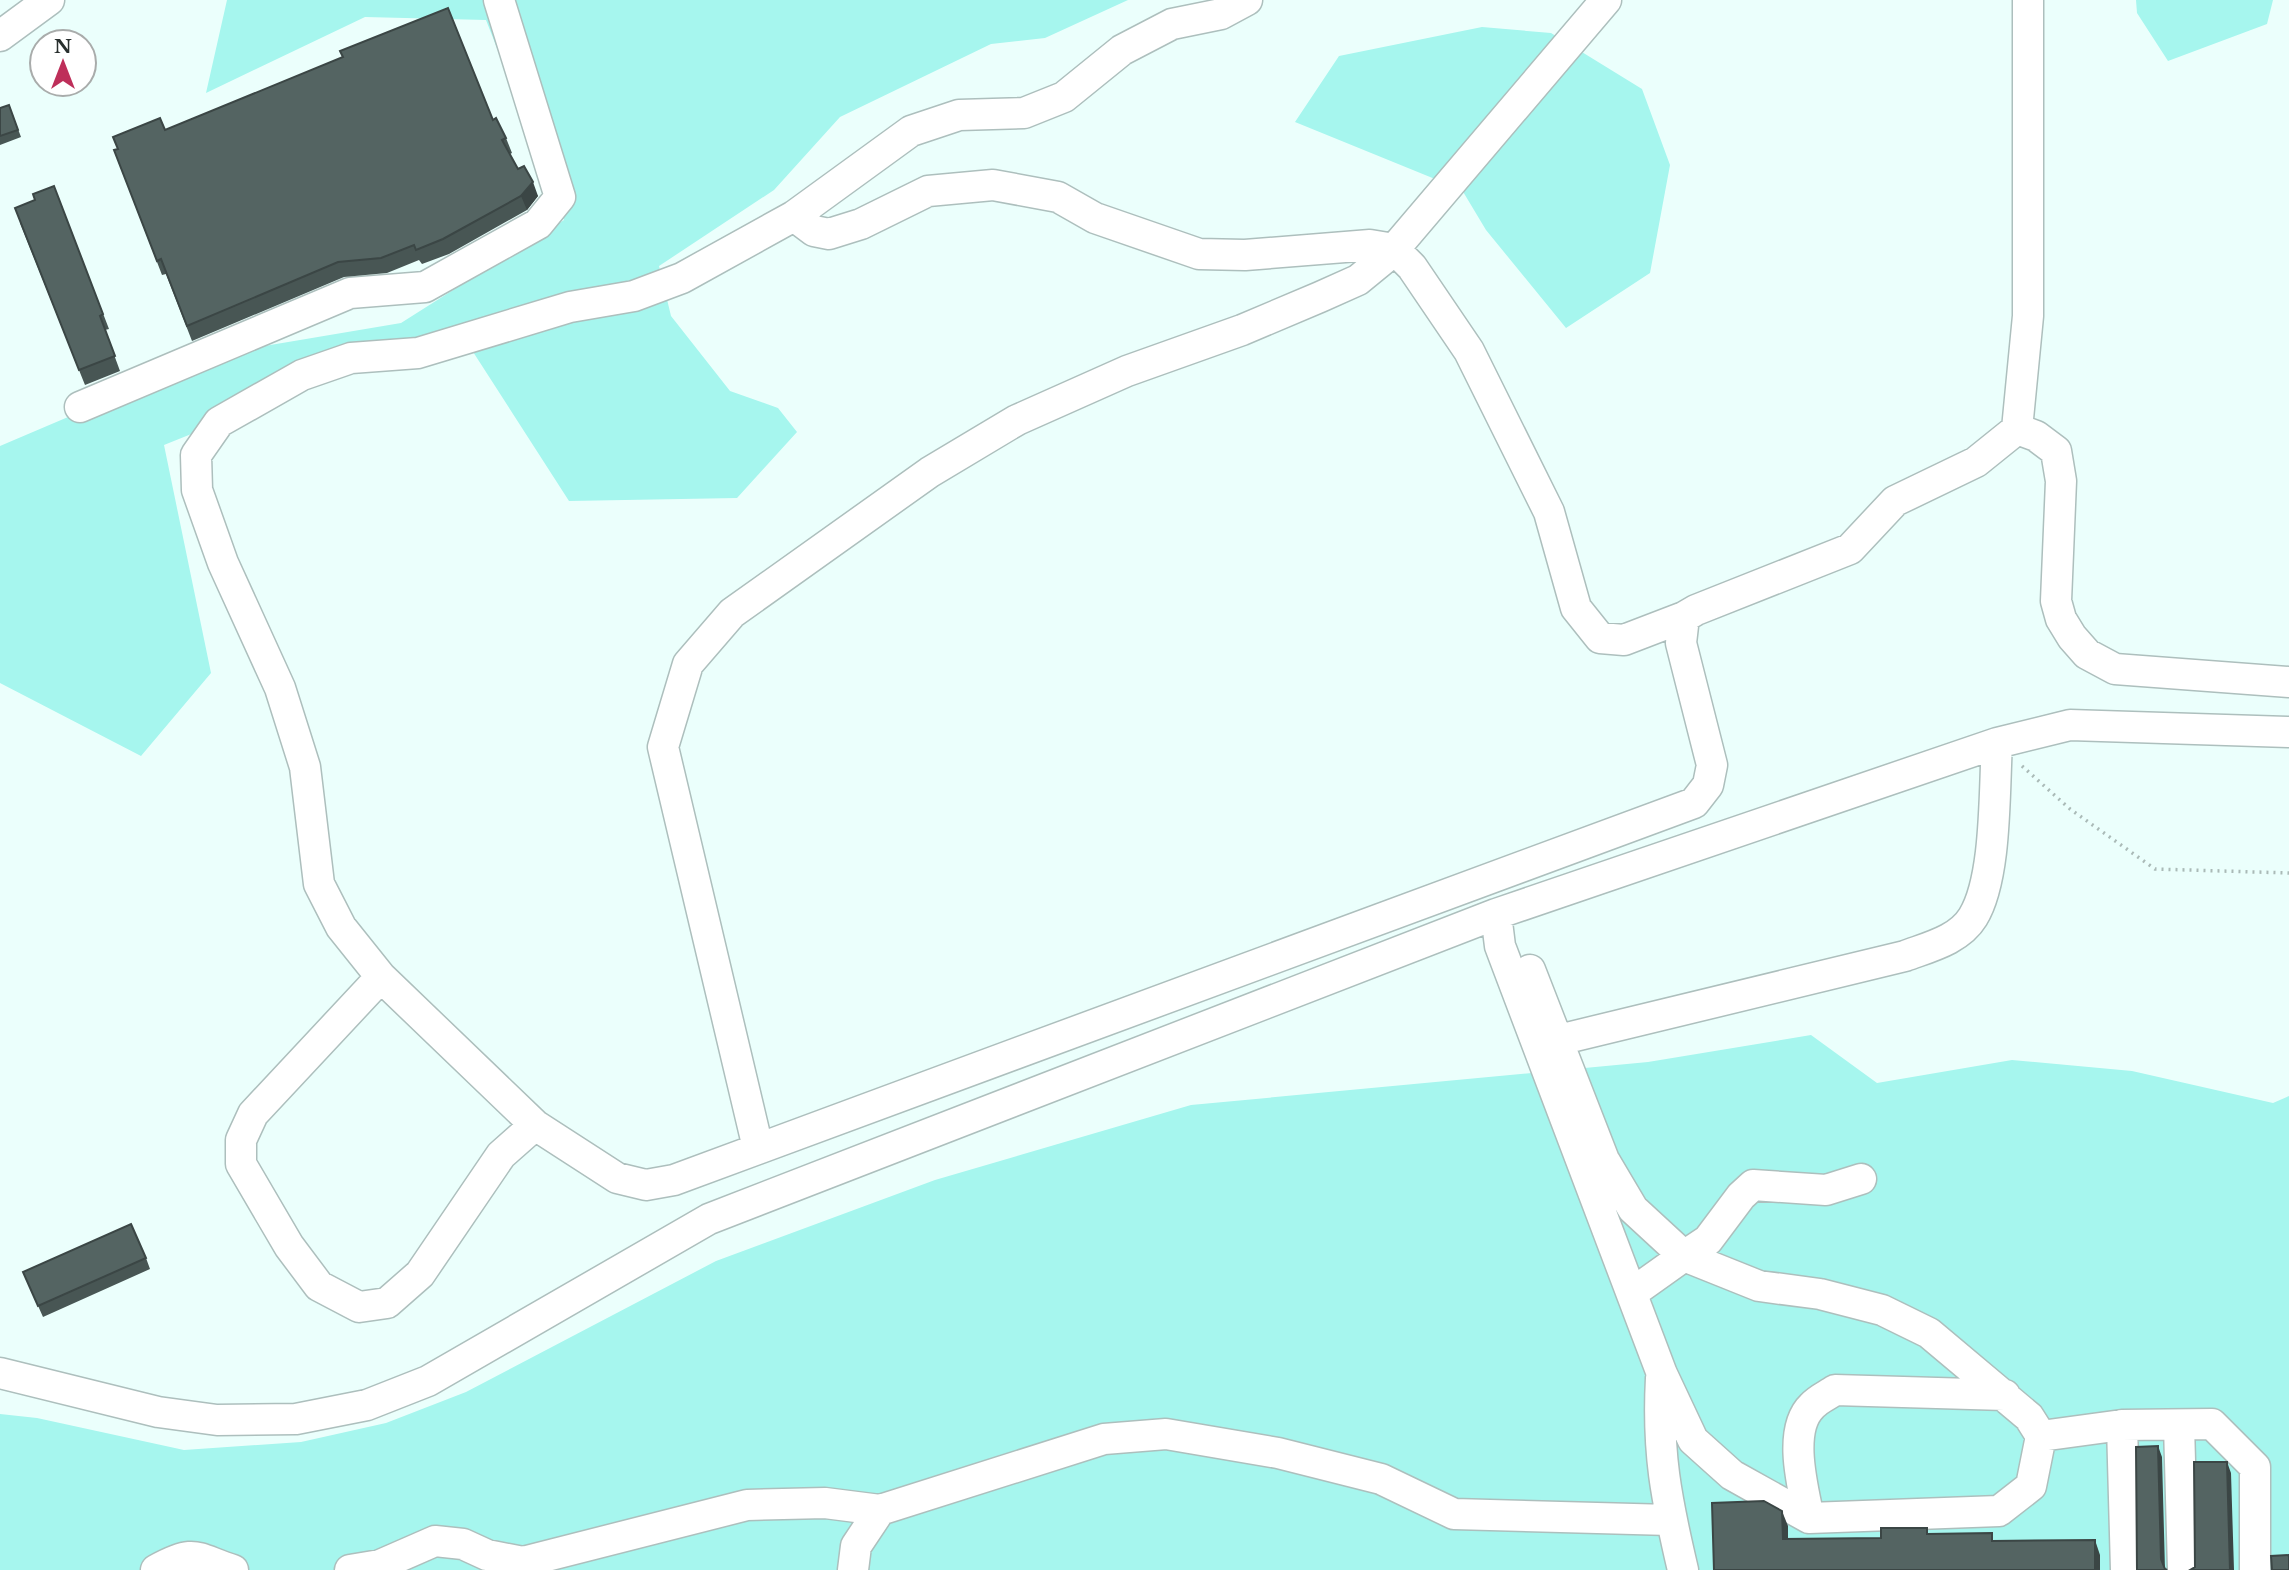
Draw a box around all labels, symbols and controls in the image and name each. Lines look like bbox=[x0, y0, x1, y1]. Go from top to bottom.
north arrow bbox=[28, 28, 98, 98]
text: N bbox=[54, 35, 72, 58]

